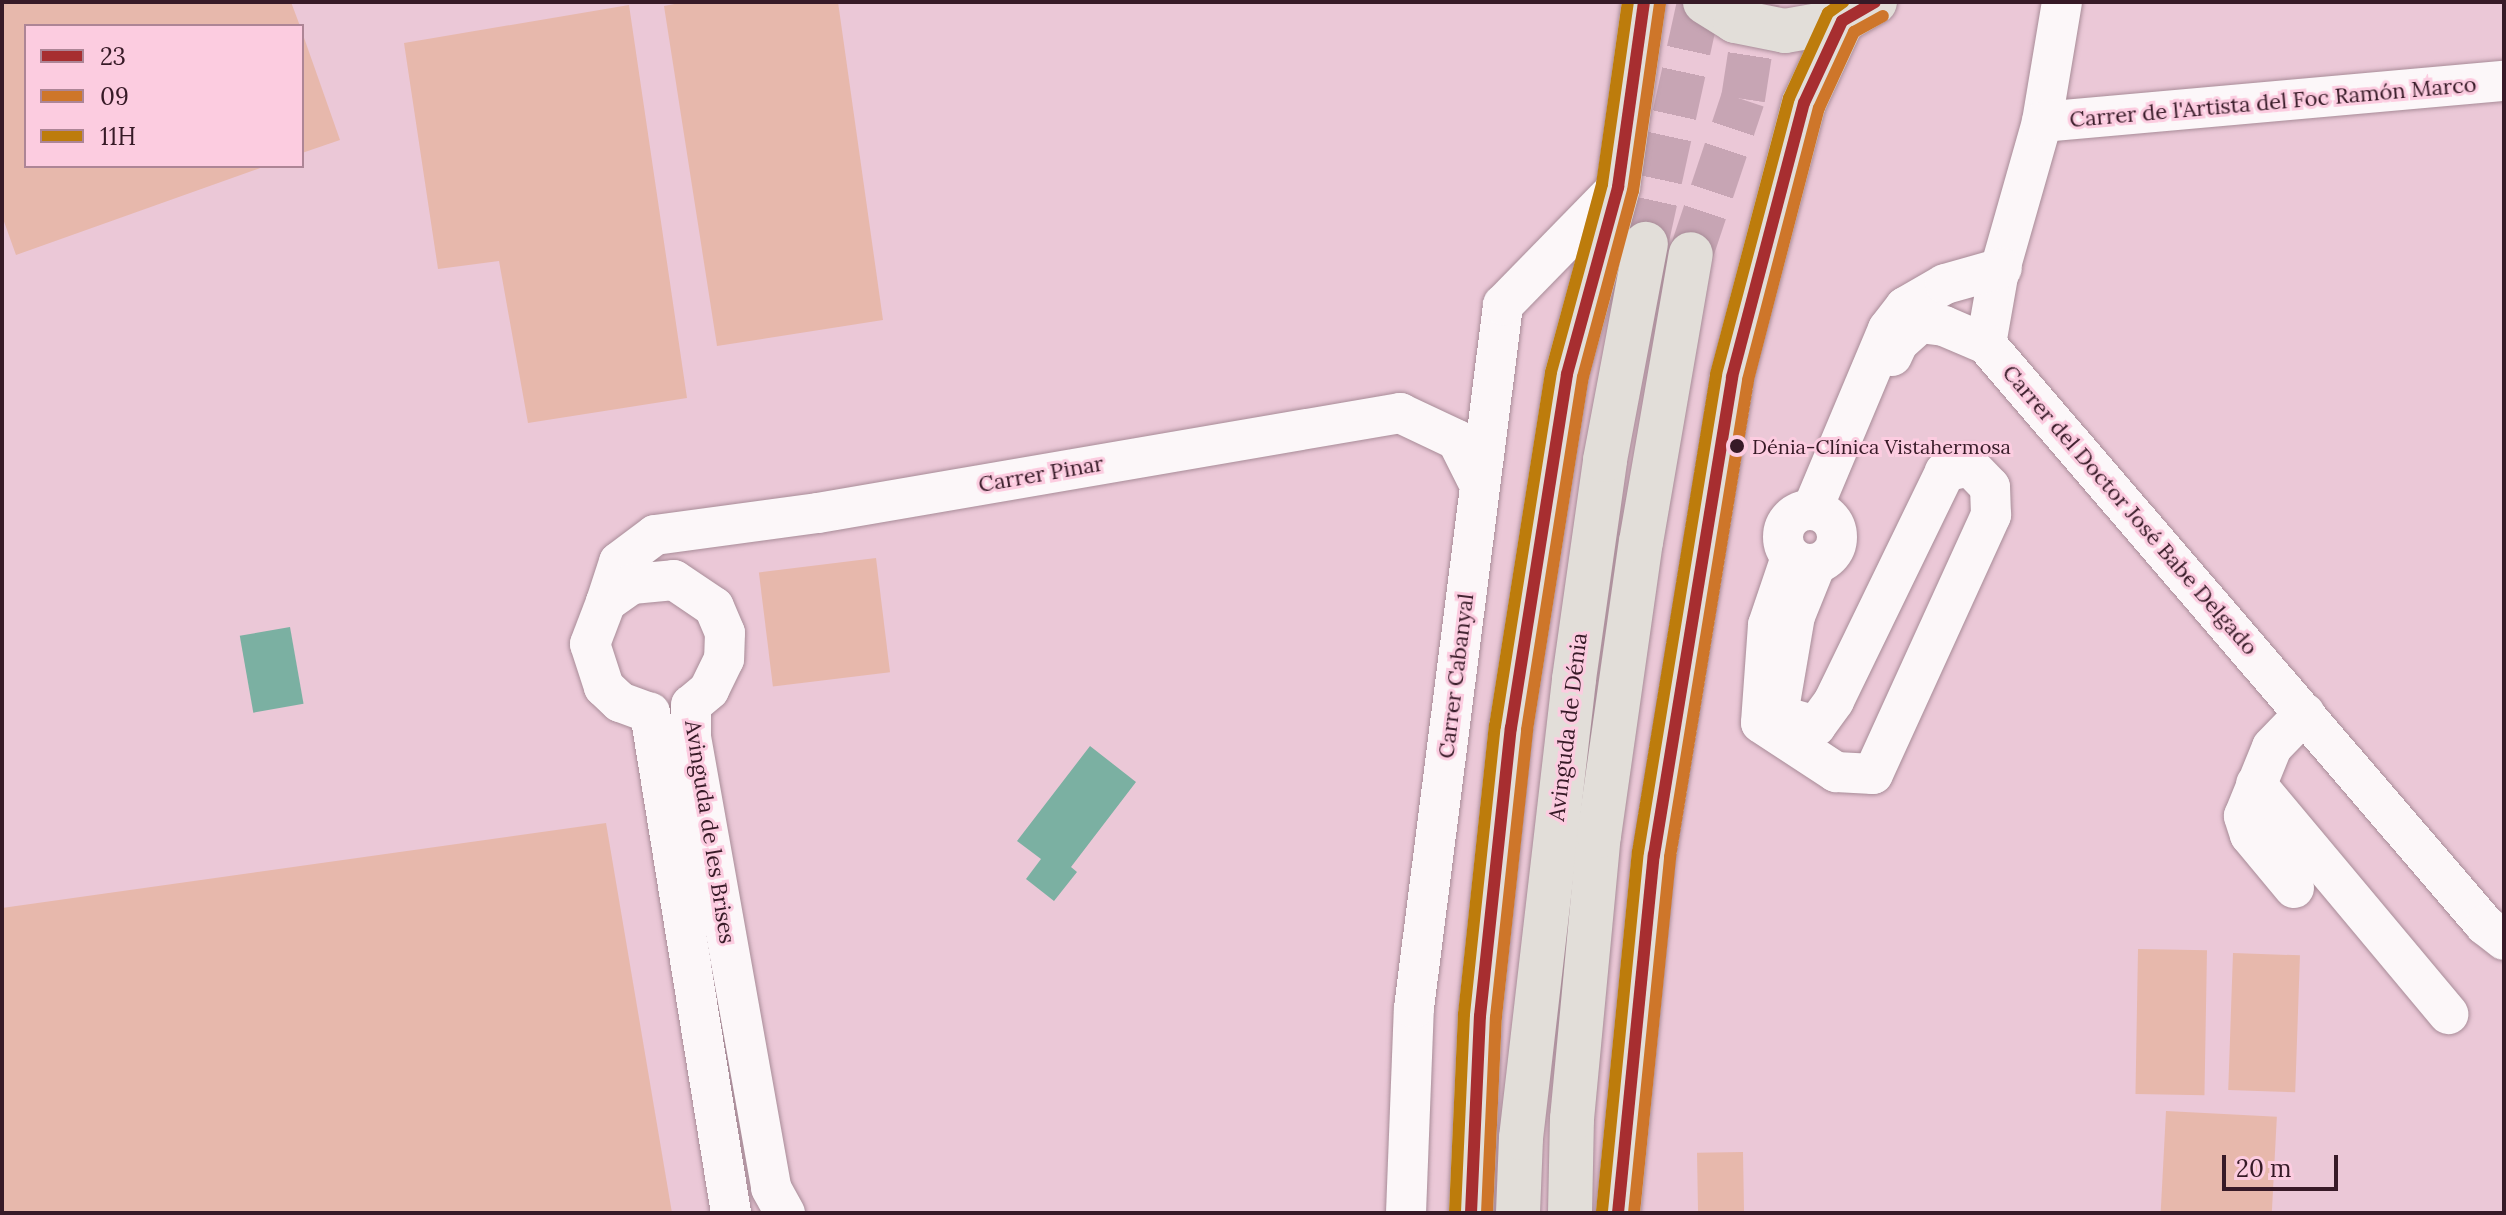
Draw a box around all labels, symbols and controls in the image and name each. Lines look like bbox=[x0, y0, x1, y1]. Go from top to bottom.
legend bbox=[24, 24, 304, 168]
text: 23 bbox=[100, 41, 126, 72]
street label: Carrer de l'Artista del Foc Ramón Marco bbox=[2068, 71, 2478, 133]
text: 09 bbox=[100, 81, 129, 112]
text: 11H bbox=[100, 121, 136, 152]
street label: Carrer del Doctor José Babe Delgado bbox=[1997, 360, 2263, 660]
place label: Dénia-Clínica Vistahermosa bbox=[1752, 434, 2011, 458]
marker: Dénia-Clínica Vistahermosa bbox=[1729, 438, 1745, 454]
street label: Carrer Pinar bbox=[976, 450, 1106, 498]
street label: Carrer Cabanyal bbox=[1433, 592, 1479, 760]
street label: Avinguda de Dénia bbox=[1543, 631, 1593, 823]
street label: Avinguda de les Brises bbox=[679, 718, 741, 946]
scale bar bbox=[2226, 1139, 2342, 1189]
text: 20 m bbox=[2236, 1153, 2292, 1184]

